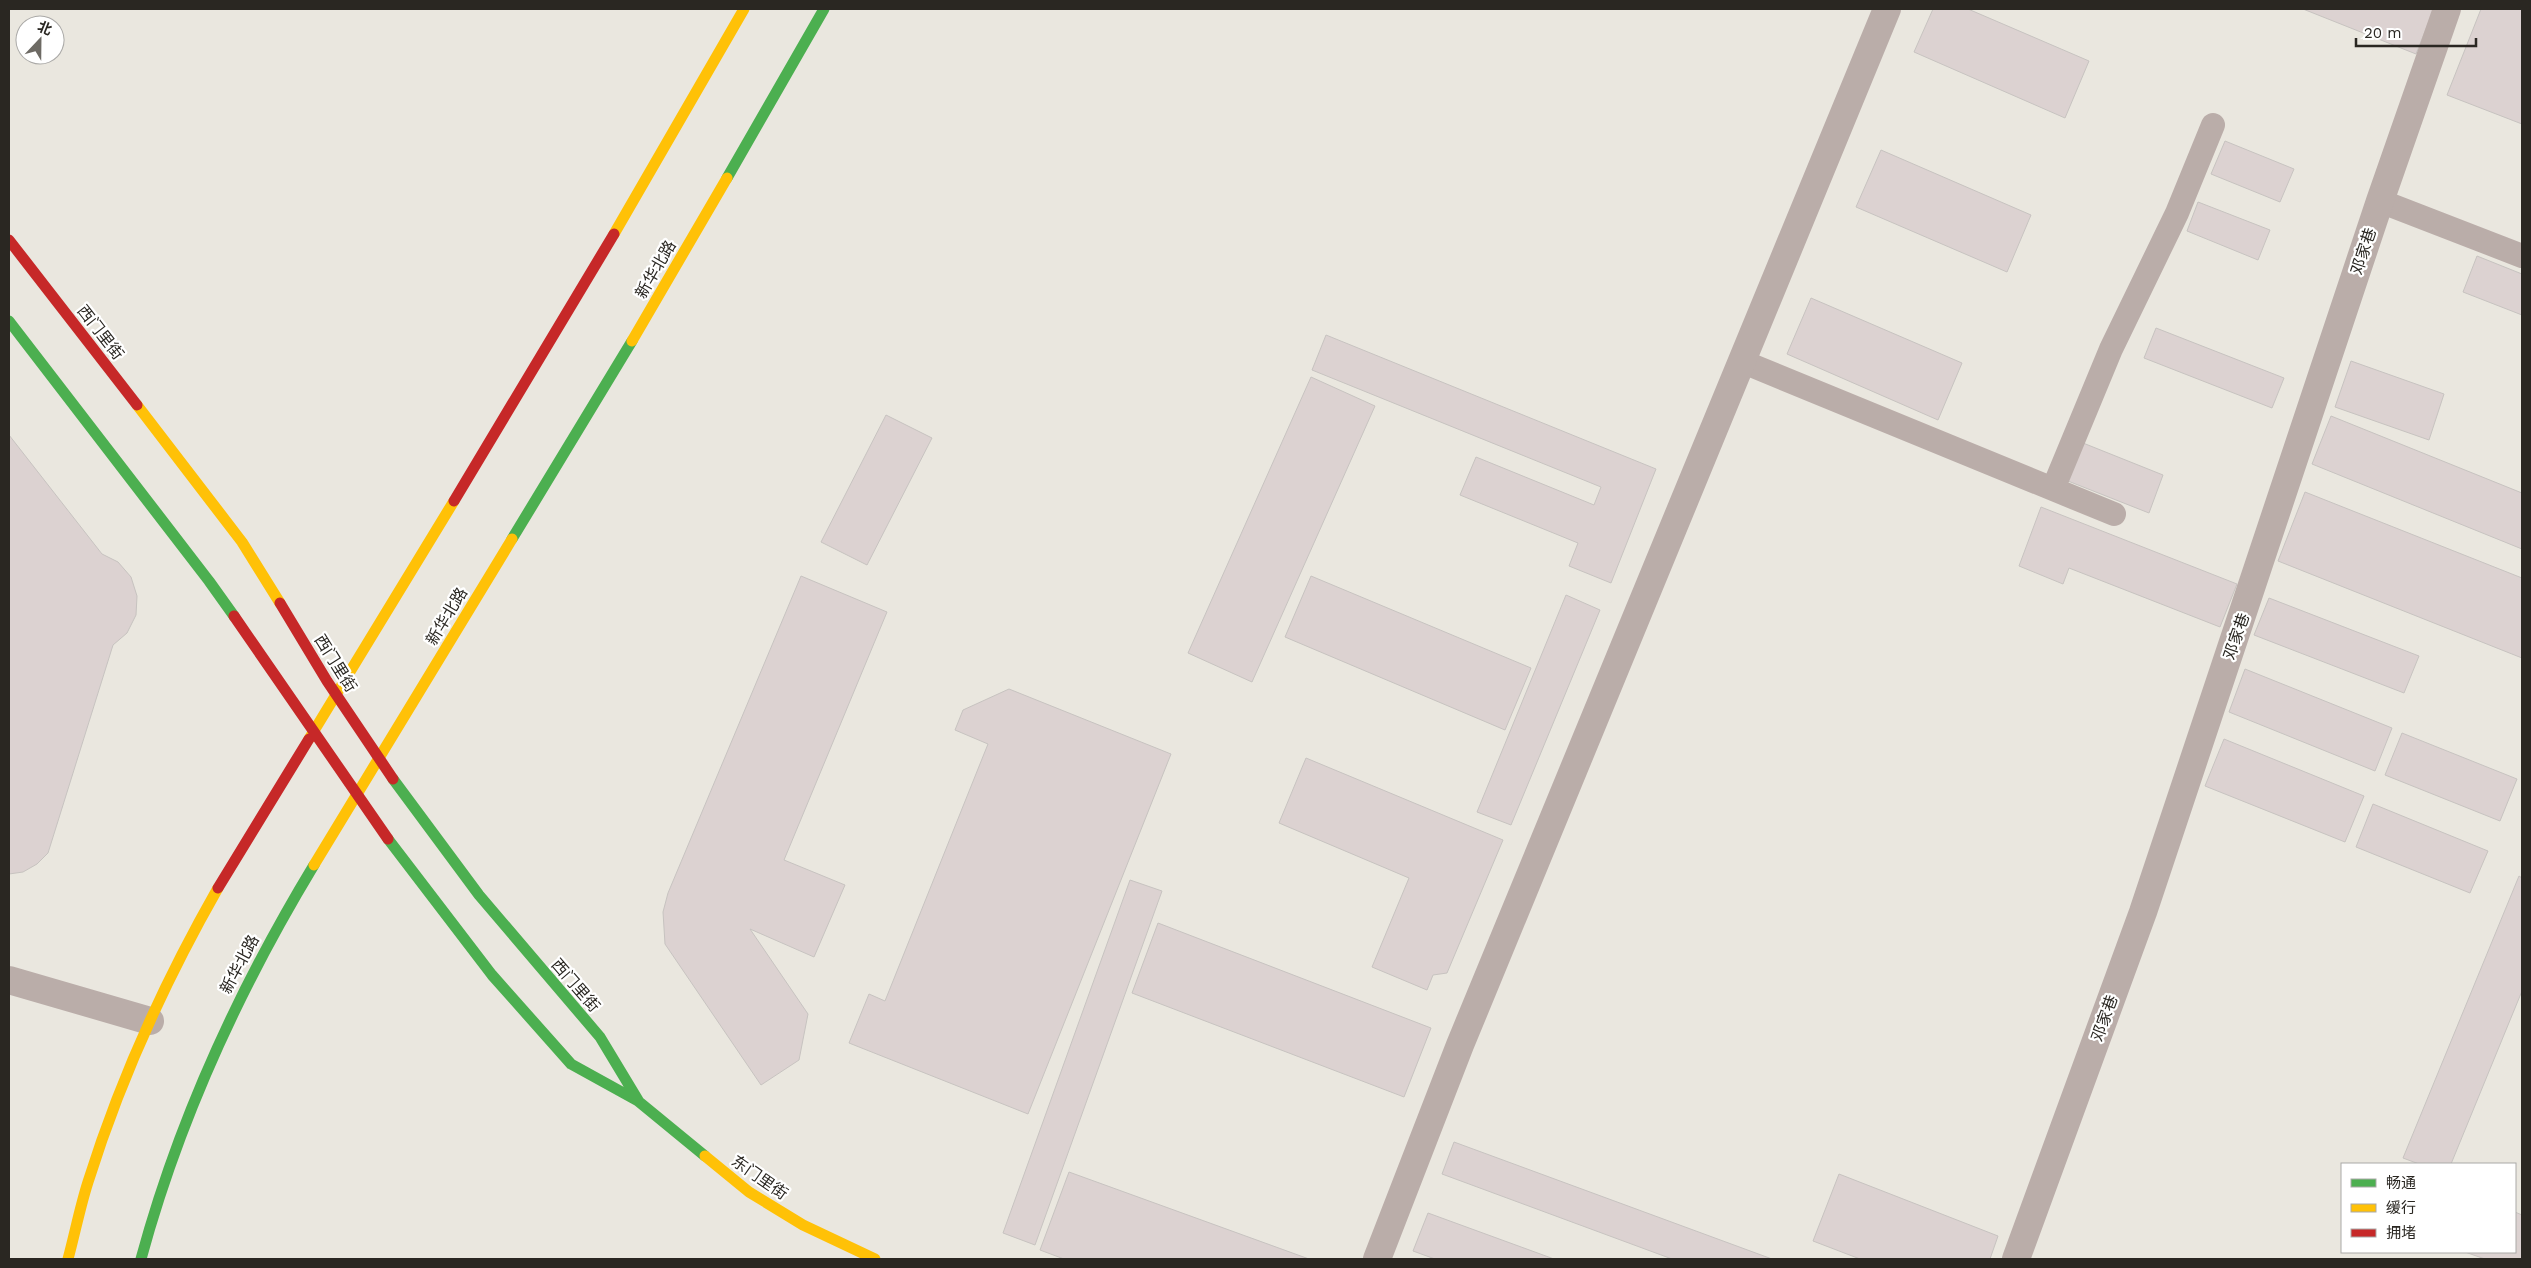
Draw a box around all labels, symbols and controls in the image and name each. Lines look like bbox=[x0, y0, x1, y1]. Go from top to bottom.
north arrow bbox=[15, 15, 65, 65]
scale bar bbox=[2356, 15, 2476, 47]
text: 北 bbox=[35, 18, 54, 38]
text: 20 m bbox=[2364, 24, 2402, 42]
street label: 邓家巷 bbox=[2347, 225, 2380, 277]
street label: 新华北路 bbox=[631, 237, 680, 302]
street label: 西门里街 bbox=[73, 301, 128, 363]
street label: 新华北路 bbox=[422, 584, 471, 649]
street label: 邓家巷 bbox=[2220, 610, 2253, 662]
street label: 西门里街 bbox=[311, 631, 361, 695]
street label: 新华北路 bbox=[216, 932, 263, 997]
street label: 西门里街 bbox=[547, 955, 604, 1016]
street label: 邓家巷 bbox=[2087, 992, 2122, 1044]
street label: 东门里街 bbox=[728, 1151, 791, 1204]
legend bbox=[2341, 1163, 2516, 1253]
text: 畅通 bbox=[2386, 1174, 2416, 1192]
text: 缓行 bbox=[2386, 1199, 2416, 1217]
text: 拥堵 bbox=[2386, 1224, 2416, 1242]

